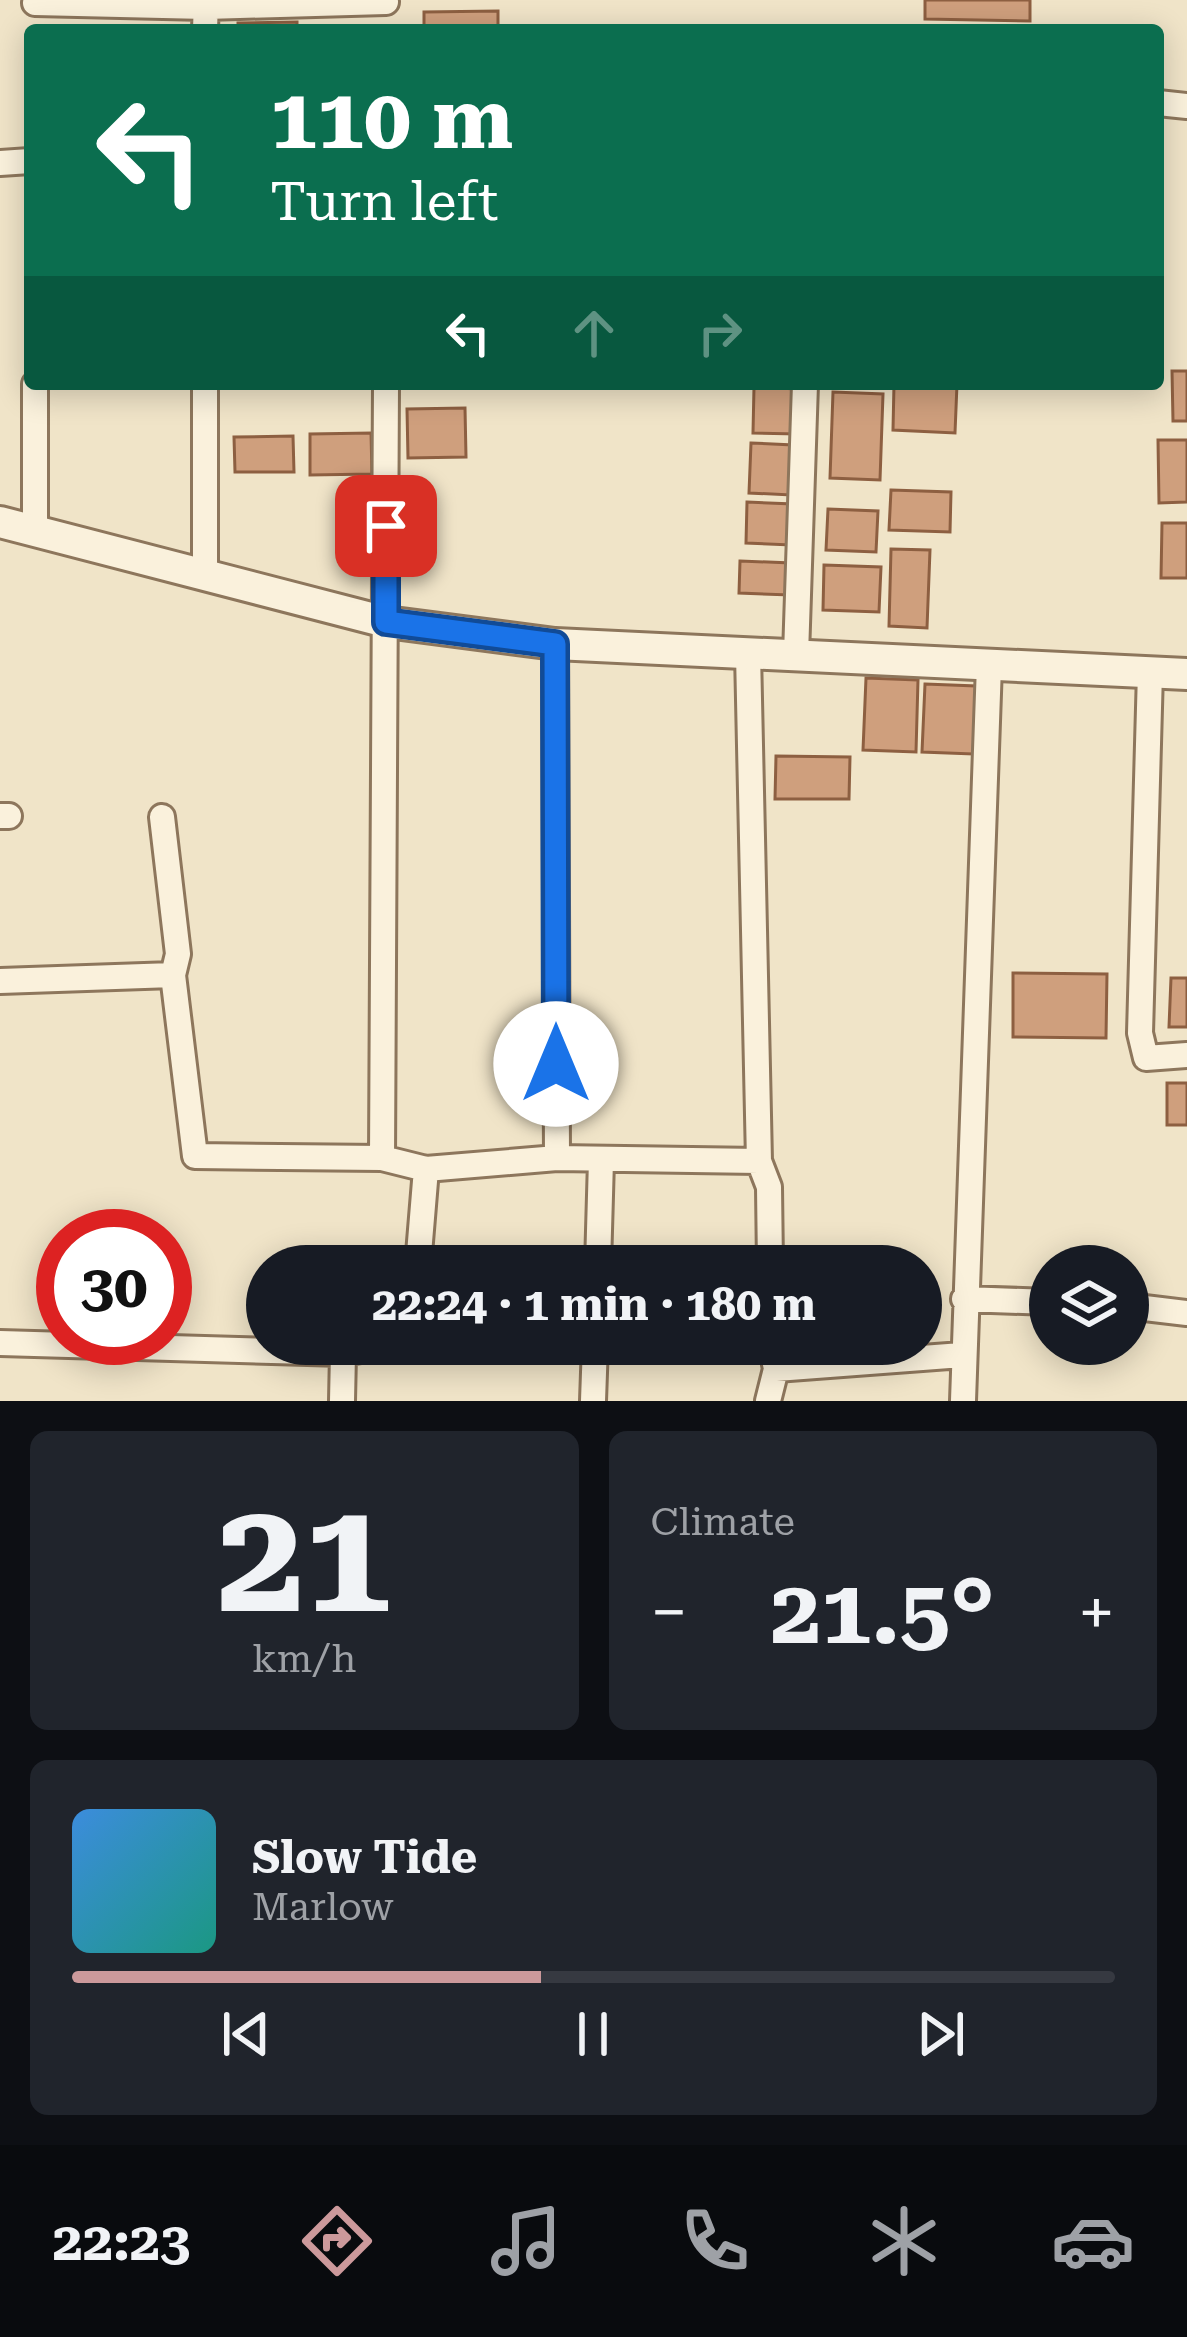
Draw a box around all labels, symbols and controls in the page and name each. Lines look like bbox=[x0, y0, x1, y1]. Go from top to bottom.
text: 110 m bbox=[270, 70, 513, 168]
icon: left bbox=[72, 72, 228, 228]
text: Turn left bbox=[270, 170, 498, 233]
icon: left bbox=[435, 300, 501, 366]
icon: ahead bbox=[561, 300, 627, 366]
icon: right bbox=[687, 300, 753, 366]
pin bbox=[335, 475, 437, 577]
icon: arrive bbox=[353, 493, 419, 559]
position arrow bbox=[493, 1001, 619, 1127]
speed limit sign: 30 bbox=[36, 1209, 192, 1365]
map controls bbox=[1029, 1245, 1149, 1365]
button: layers bbox=[1029, 1245, 1149, 1365]
text: 22:24 · 1 min · 180 m bbox=[372, 1278, 816, 1331]
text: 21 bbox=[217, 1466, 392, 1649]
text: Climate bbox=[651, 1499, 795, 1545]
text: 21.5° bbox=[771, 1560, 995, 1665]
text: − bbox=[651, 1574, 687, 1651]
text: + bbox=[1078, 1574, 1115, 1651]
text: km/h bbox=[252, 1636, 356, 1682]
text: Slow Tide bbox=[252, 1831, 477, 1884]
text: Marlow bbox=[252, 1884, 393, 1930]
icon: previous bbox=[213, 2001, 279, 2067]
icon: pause bbox=[560, 2001, 626, 2067]
icon: next bbox=[908, 2001, 974, 2067]
icon: directions bbox=[295, 2199, 379, 2283]
icon: music bbox=[484, 2199, 568, 2283]
icon: phone bbox=[673, 2199, 757, 2283]
icon: climate bbox=[862, 2199, 946, 2283]
icon: car bbox=[1051, 2199, 1135, 2283]
text: 22:23 bbox=[52, 2210, 190, 2273]

